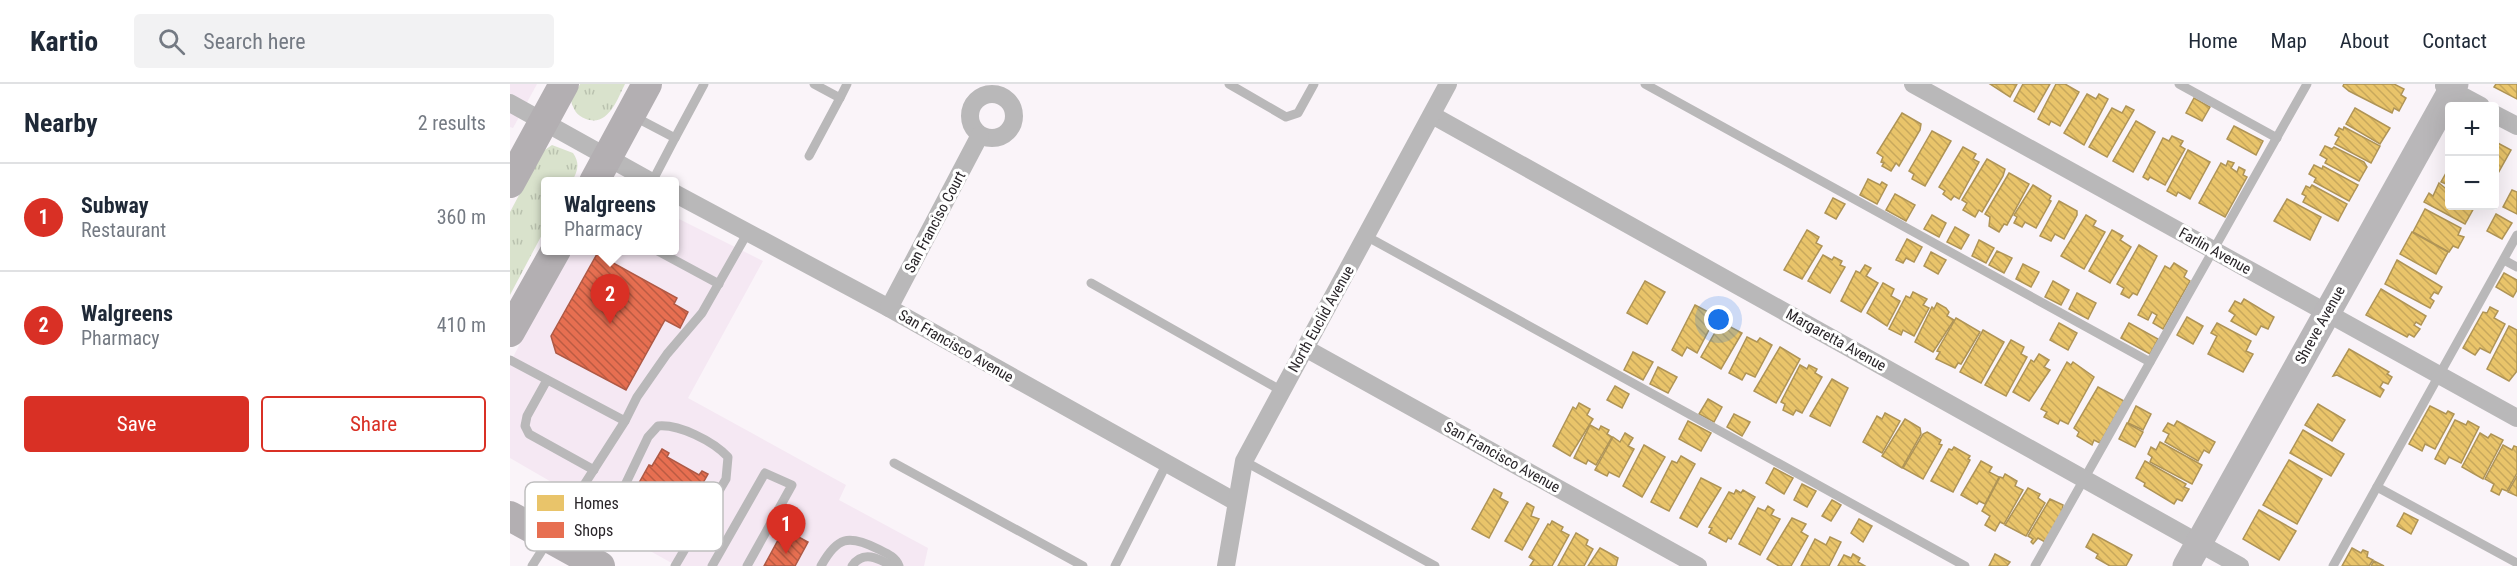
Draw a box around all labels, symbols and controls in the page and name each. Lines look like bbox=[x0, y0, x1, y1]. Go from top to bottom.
search box bbox=[134, 14, 554, 68]
text: Kartio bbox=[30, 25, 98, 58]
icon: search bbox=[155, 25, 188, 58]
text: Search here bbox=[203, 29, 306, 54]
text: Home bbox=[2188, 29, 2238, 53]
text: Map bbox=[2271, 29, 2307, 53]
text: About bbox=[2340, 29, 2389, 53]
text: Contact bbox=[2422, 29, 2487, 53]
map controls bbox=[2445, 102, 2499, 210]
button: + bbox=[2445, 102, 2499, 156]
text: Nearby bbox=[24, 108, 98, 138]
text: 2 results bbox=[418, 111, 486, 135]
button: − bbox=[2445, 156, 2499, 210]
street label: San Franciso Court bbox=[901, 168, 969, 276]
popup bbox=[541, 177, 679, 255]
text: Walgreens bbox=[564, 192, 656, 217]
text: Subway bbox=[81, 193, 149, 218]
text: 1 bbox=[38, 205, 49, 229]
text: 360 m bbox=[437, 205, 486, 229]
text: Pharmacy bbox=[564, 217, 643, 241]
text: Restaurant bbox=[81, 218, 166, 242]
street label: Farlin Avenue bbox=[2176, 224, 2254, 278]
street label: North Euclid Avenue bbox=[1284, 262, 1358, 376]
pin: 2 bbox=[590, 274, 630, 324]
street label: Shreve Avenue bbox=[2291, 283, 2349, 367]
text: Walgreens bbox=[81, 301, 173, 326]
your location bbox=[1704, 305, 1733, 334]
street label: Margaretta Avenue bbox=[1783, 305, 1889, 375]
street label: San Francisco Avenue bbox=[895, 306, 1017, 386]
text: 2 bbox=[38, 313, 49, 337]
text: 410 m bbox=[437, 313, 486, 337]
text: Pharmacy bbox=[81, 326, 160, 350]
button: Save bbox=[24, 396, 249, 452]
button: Share bbox=[261, 396, 486, 452]
street label: San Francisco Avenue bbox=[1441, 418, 1563, 496]
legend bbox=[525, 482, 723, 551]
text: Homes bbox=[574, 494, 619, 513]
pin: 1 bbox=[766, 504, 806, 554]
text: Shops bbox=[574, 521, 613, 540]

